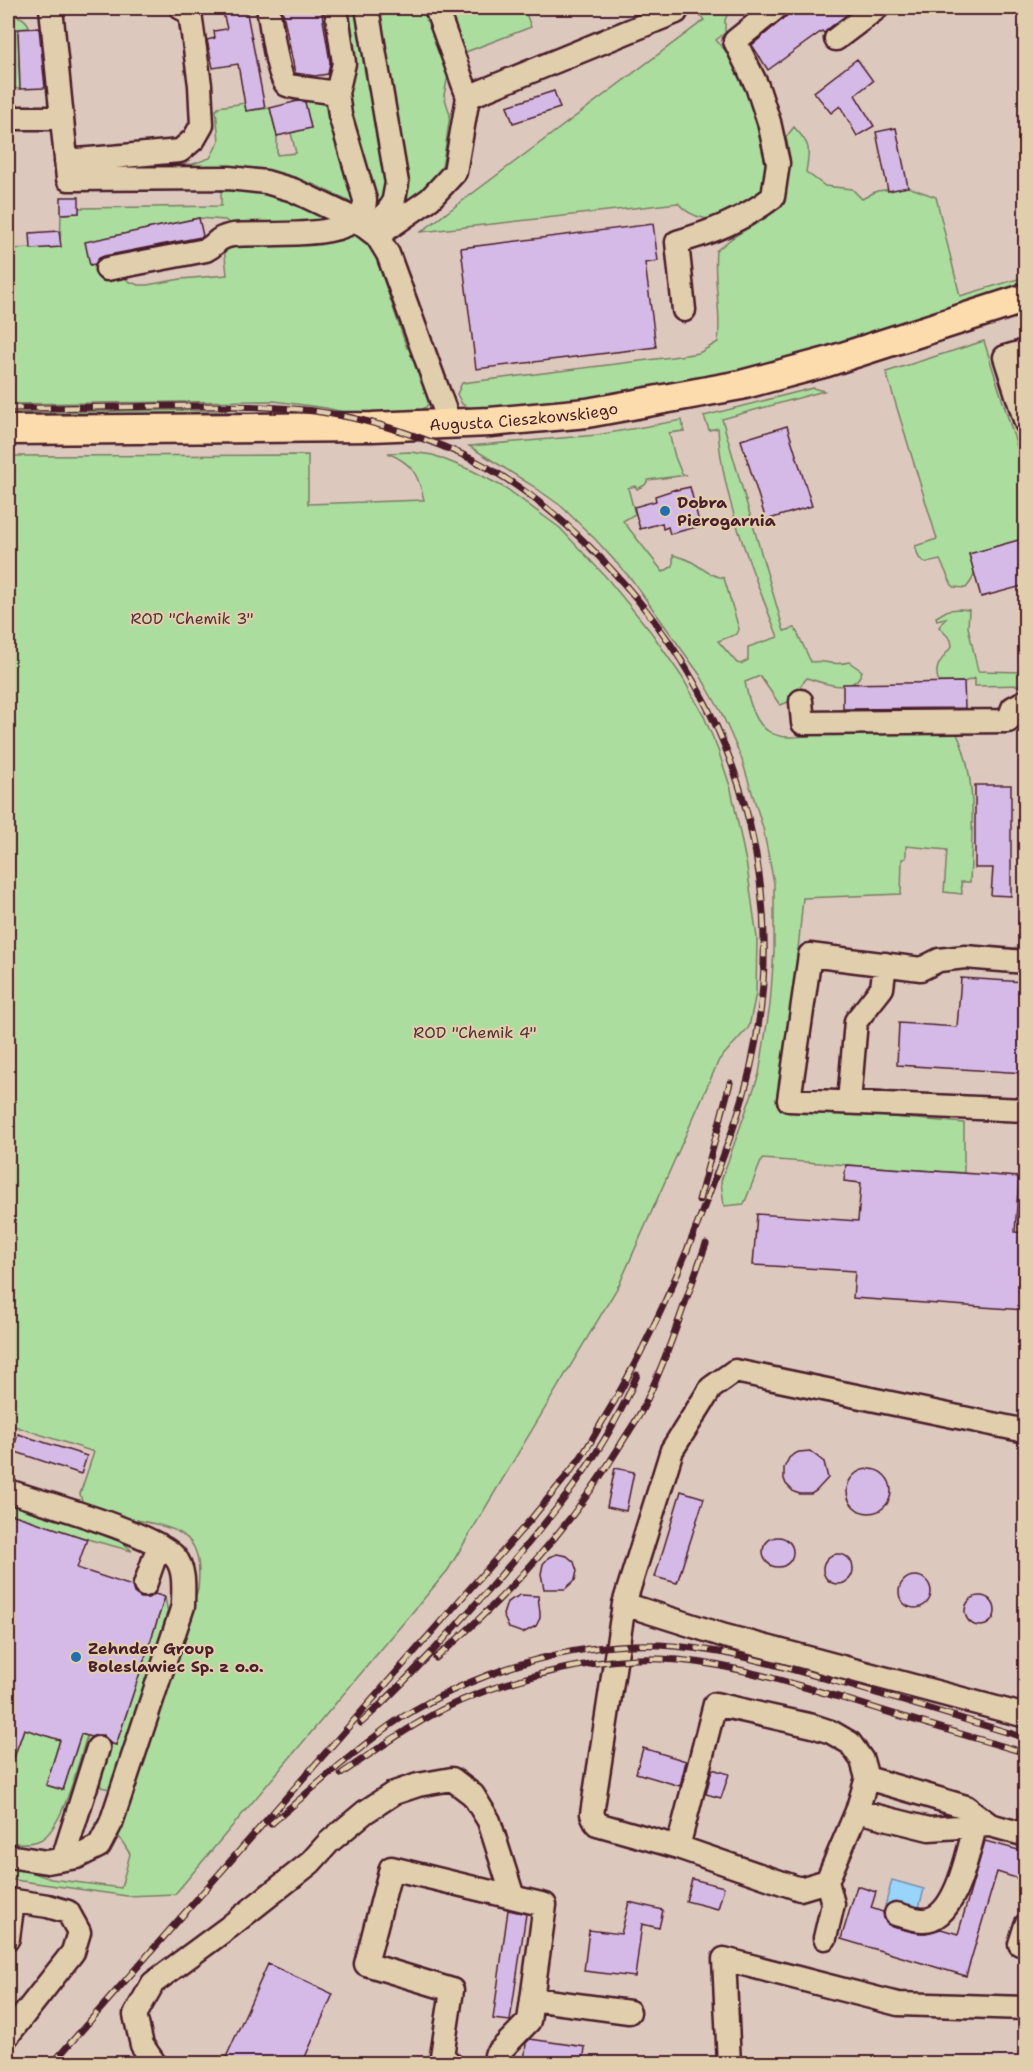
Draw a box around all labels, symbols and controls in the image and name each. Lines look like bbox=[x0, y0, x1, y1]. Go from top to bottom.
street label: Augusta Cieszkowskiego bbox=[429, 397, 620, 435]
place label: Dobra Pierogarnia bbox=[677, 492, 776, 531]
marker: Dobra Pierogarnia bbox=[658, 504, 672, 518]
park label: ROD "Chemik 3" bbox=[130, 608, 254, 629]
park label: ROD "Chemik 4" bbox=[413, 1022, 537, 1043]
place label: Zehnder Group Boleslawiec Sp. z o.o. bbox=[88, 1638, 264, 1677]
marker: Zehnder Group Boleslawiec Sp. z o.o. bbox=[69, 1650, 83, 1664]

